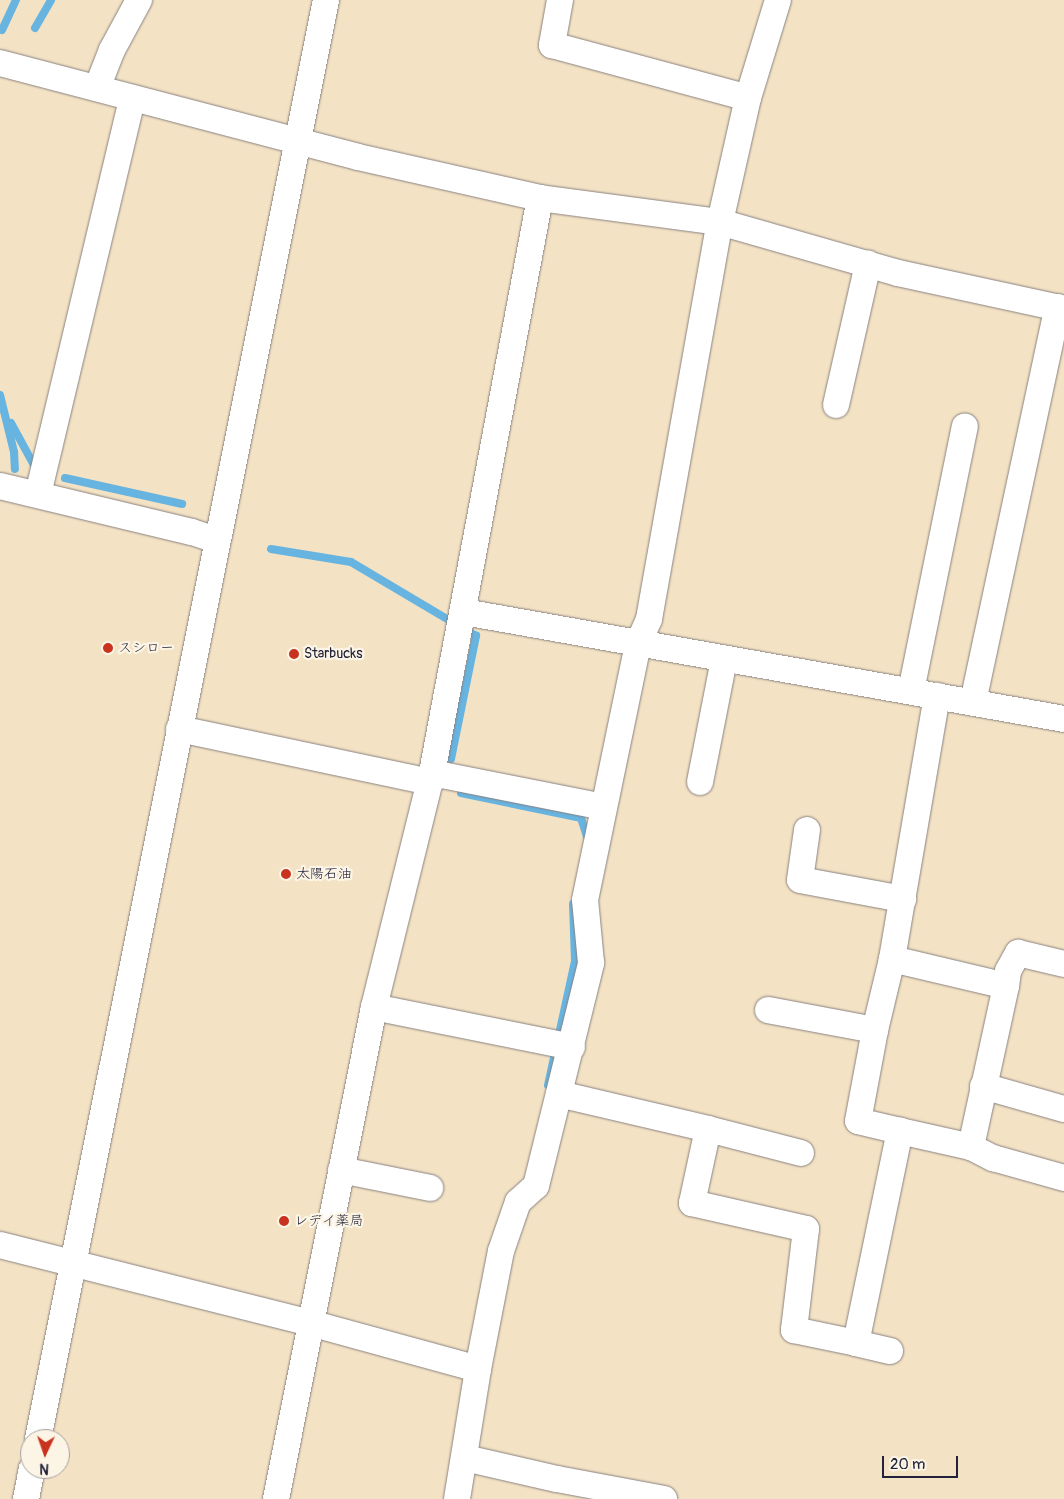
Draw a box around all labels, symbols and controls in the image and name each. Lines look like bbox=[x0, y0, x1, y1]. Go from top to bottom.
place label: スシロー bbox=[118, 640, 174, 656]
marker: スシロー bbox=[102, 642, 114, 654]
place label: Starbucks bbox=[304, 646, 362, 662]
marker: Starbucks bbox=[288, 648, 300, 660]
place label: 太陽石油 bbox=[296, 866, 352, 882]
marker: 太陽石油 bbox=[280, 868, 292, 880]
place label: レデイ薬局 bbox=[294, 1213, 364, 1229]
marker: レデイ薬局 bbox=[278, 1215, 290, 1227]
north arrow bbox=[20, 1429, 70, 1479]
scale bar bbox=[884, 1446, 960, 1478]
text: 20 m bbox=[890, 1455, 925, 1474]
text: N bbox=[39, 1460, 49, 1477]

